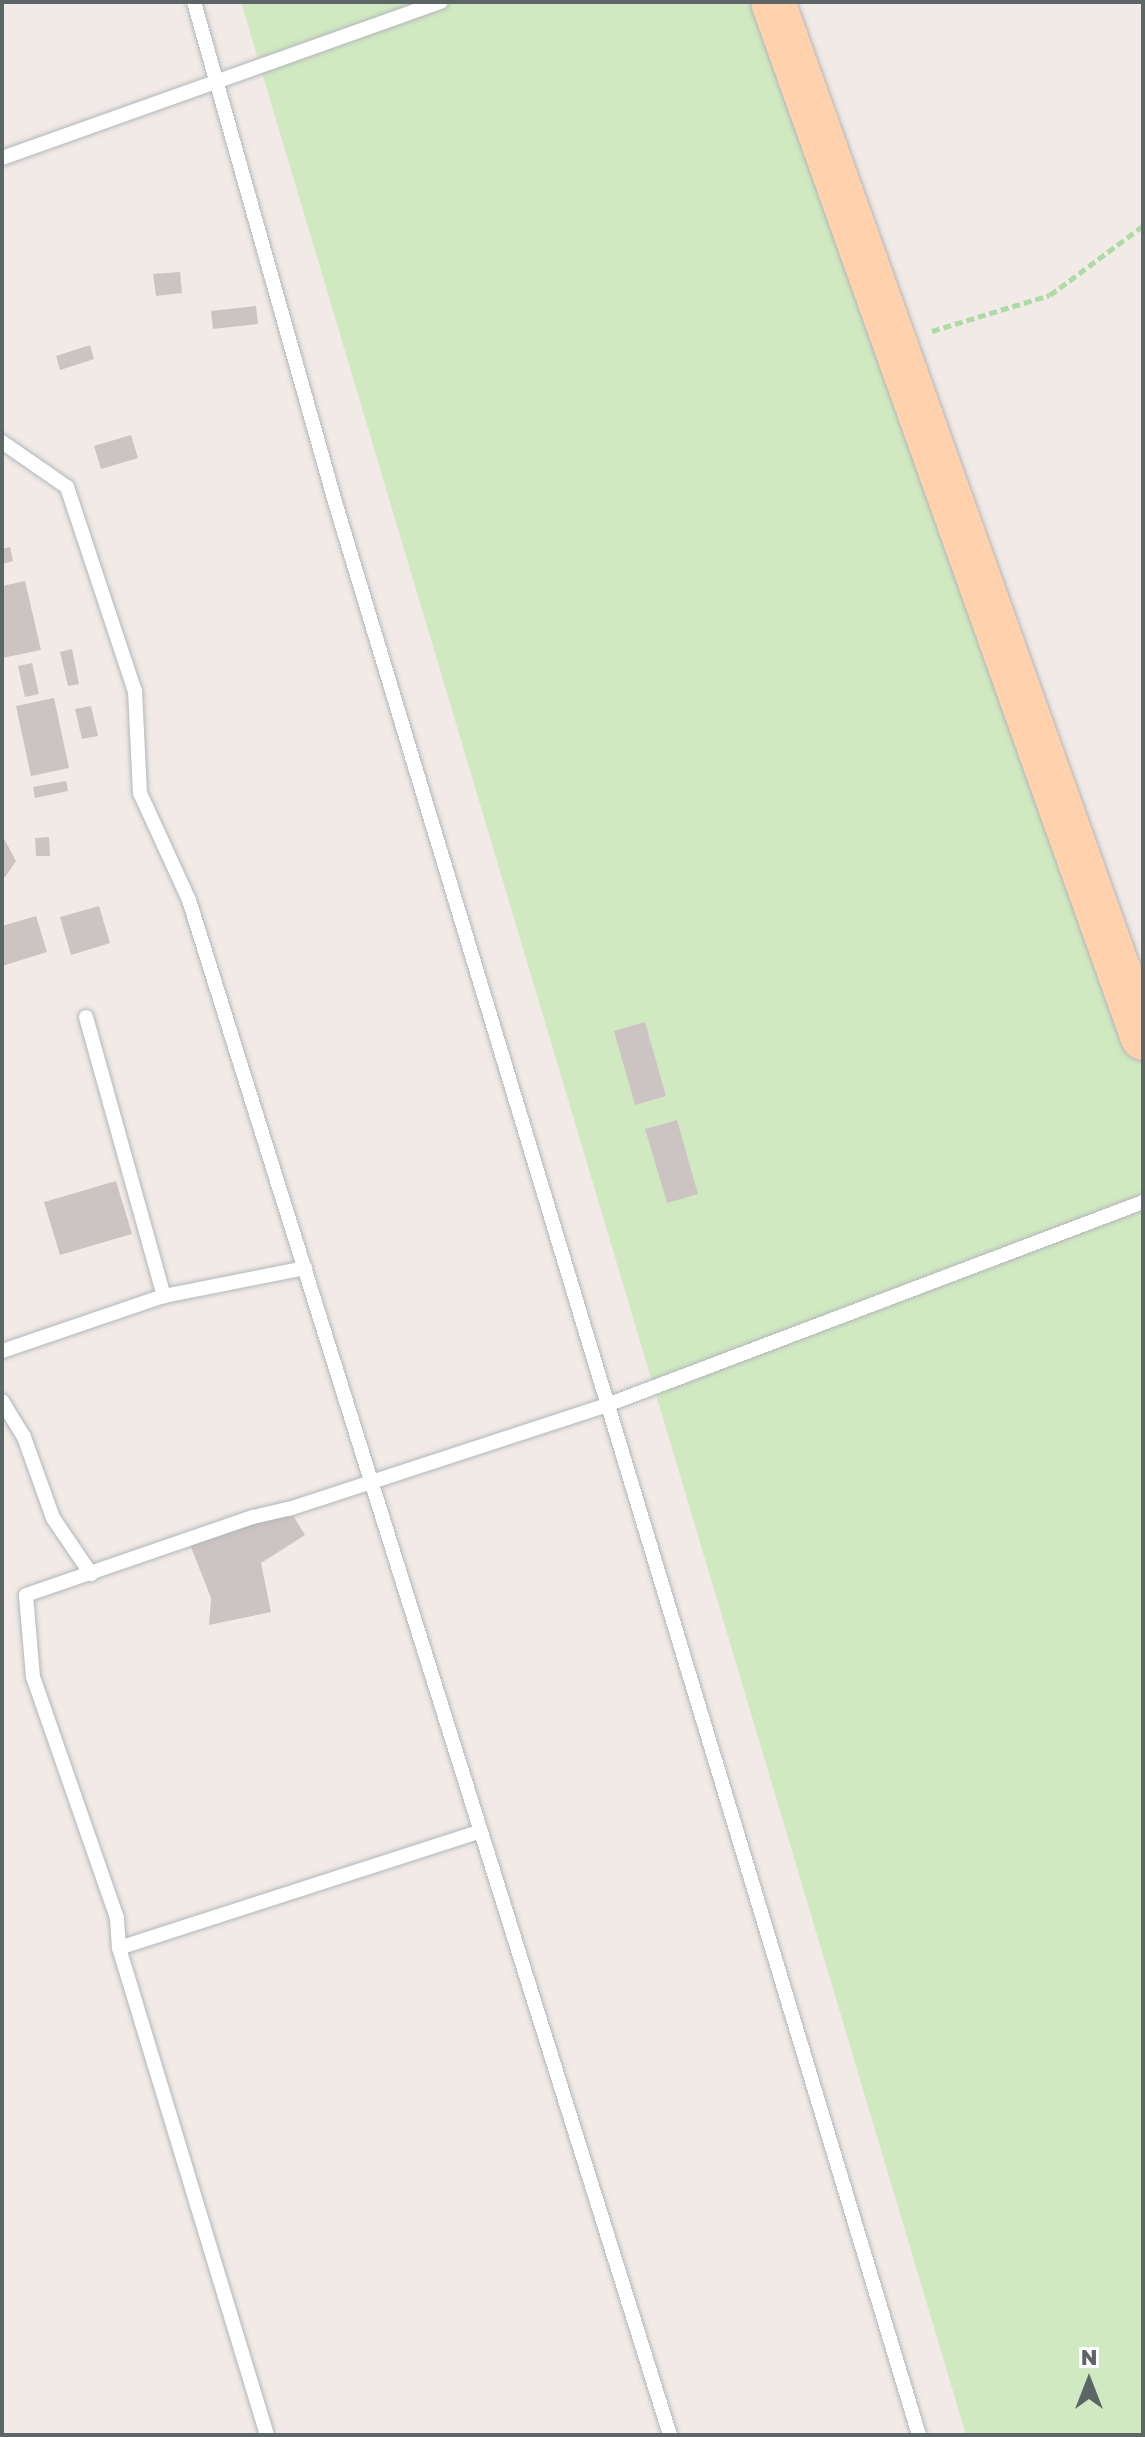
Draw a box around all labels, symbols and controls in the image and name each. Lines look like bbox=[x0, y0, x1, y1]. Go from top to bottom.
north arrow bbox=[1049, 2341, 1129, 2421]
text: N bbox=[1081, 2343, 1097, 2370]

